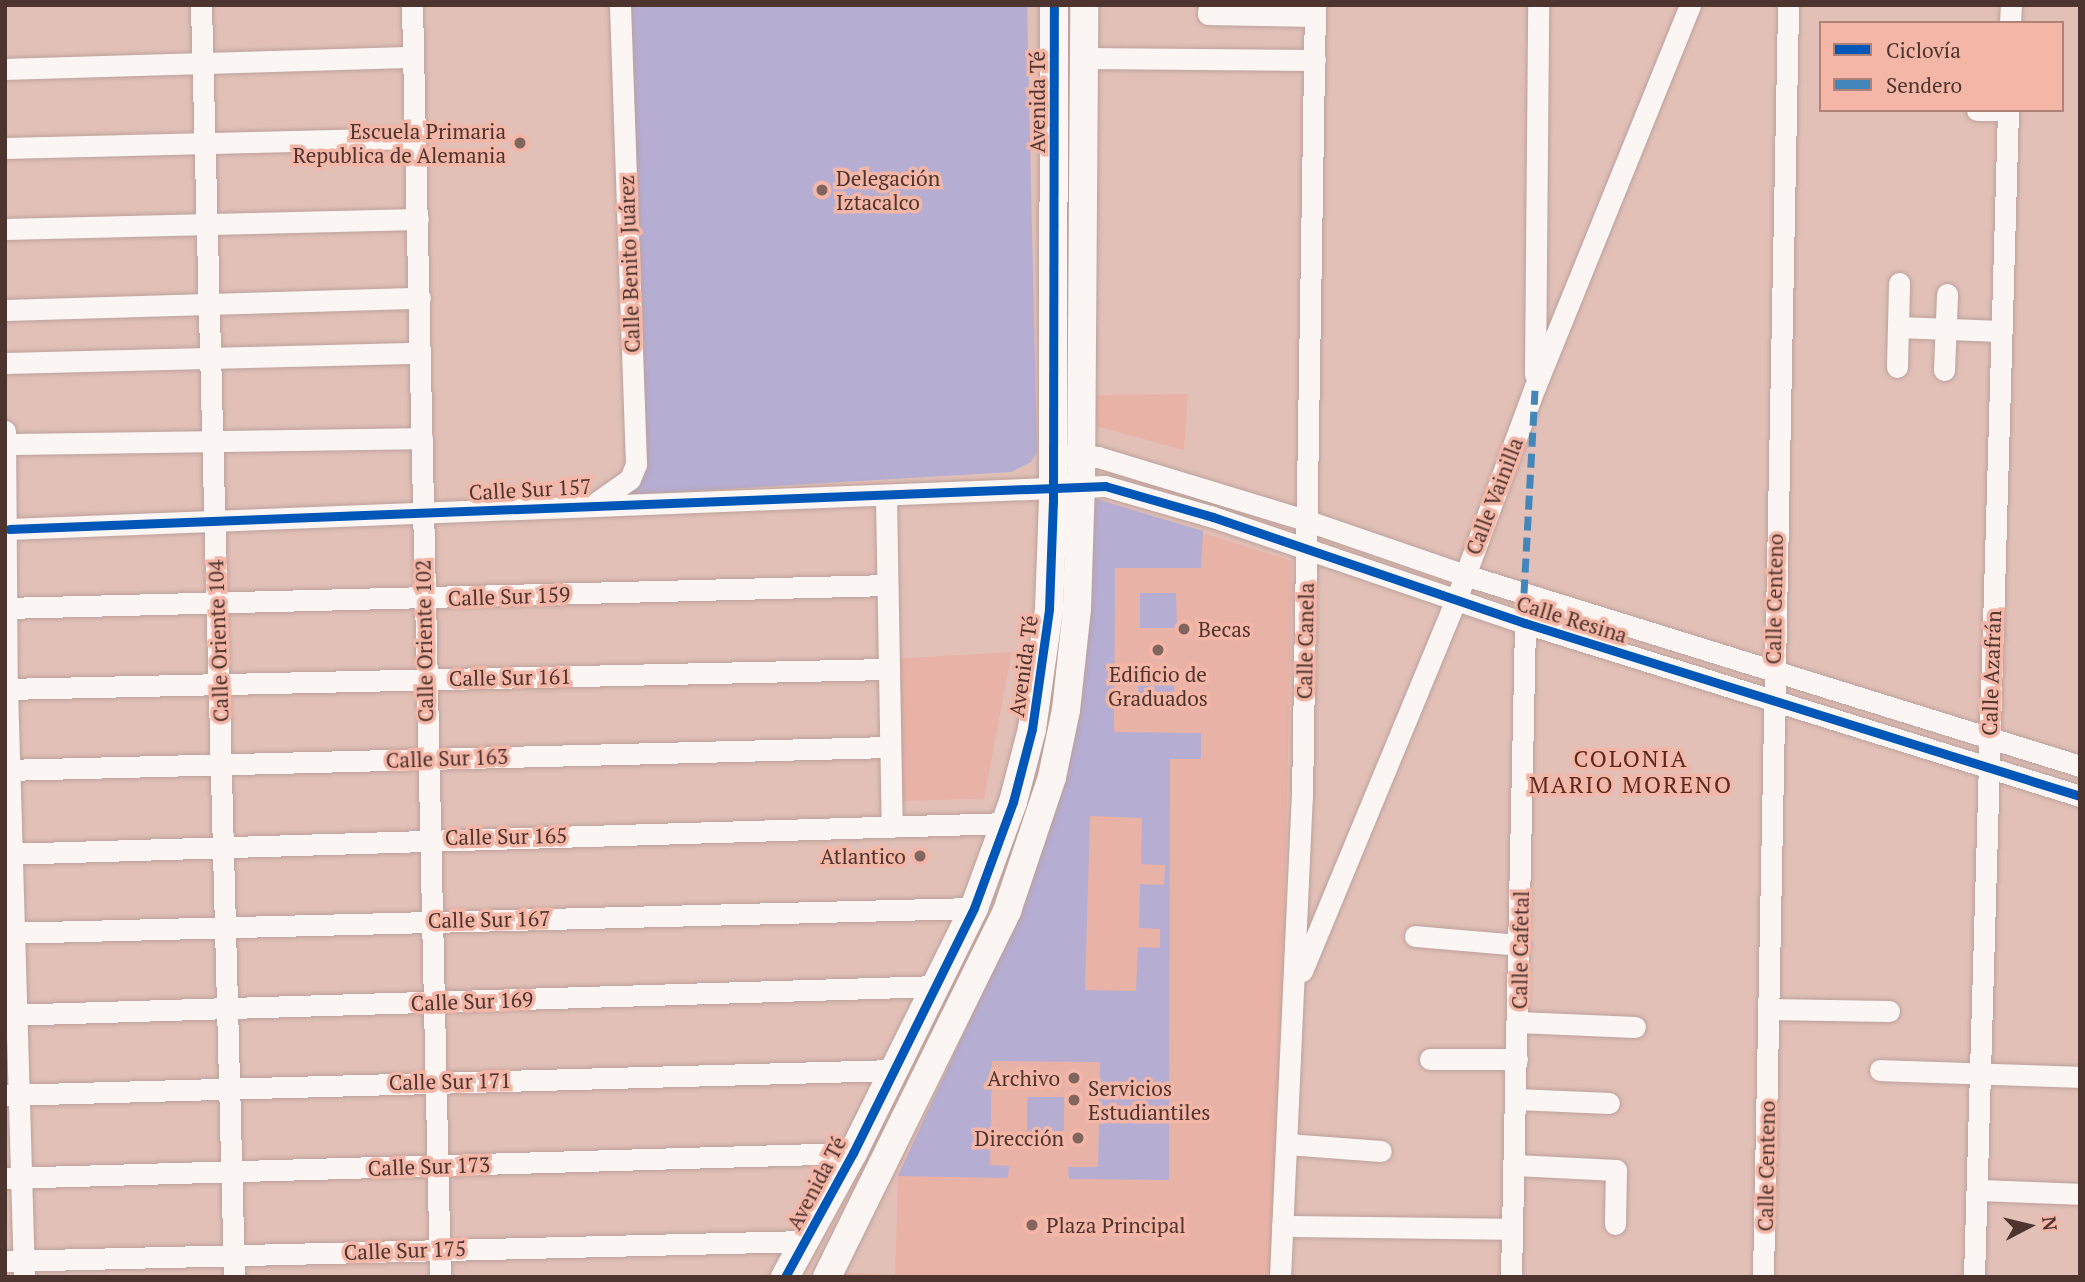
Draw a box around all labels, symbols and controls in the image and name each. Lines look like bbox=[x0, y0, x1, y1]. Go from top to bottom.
legend bbox=[1819, 21, 2064, 112]
text: Ciclovía bbox=[1886, 36, 1961, 64]
street label: Avenida Té bbox=[1024, 51, 1050, 153]
text: Sendero bbox=[1886, 71, 1962, 99]
place label: Escuela Primaria Republica de Alemania bbox=[292, 118, 506, 168]
marker: Escuela Primaria Republica de Alemania bbox=[512, 135, 528, 151]
place label: Delegación Iztacalco bbox=[836, 165, 940, 215]
street label: Calle Benito Juárez bbox=[613, 175, 645, 353]
marker: Delegación Iztacalco bbox=[814, 182, 830, 198]
street label: Calle Vainilla bbox=[1460, 434, 1528, 558]
street label: Calle Sur 157 bbox=[468, 473, 592, 505]
street label: Calle Centeno bbox=[1760, 533, 1788, 665]
street label: Calle Oriente 104 bbox=[203, 559, 233, 723]
street label: Calle Oriente 102 bbox=[410, 560, 438, 722]
street label: Calle Sur 159 bbox=[447, 581, 571, 611]
street label: Calle Canela bbox=[1291, 583, 1319, 699]
street label: Calle Resina bbox=[1514, 590, 1630, 648]
street label: Calle Azafrán bbox=[1976, 610, 2006, 736]
street label: Avenida Té bbox=[1003, 614, 1043, 718]
place label: Becas bbox=[1198, 616, 1251, 642]
marker: Becas bbox=[1176, 621, 1192, 637]
marker: Edificio de Graduados bbox=[1150, 642, 1166, 658]
place label: Edificio de Graduados bbox=[1108, 661, 1208, 711]
street label: Calle Sur 161 bbox=[449, 663, 571, 691]
street label: Calle Sur 163 bbox=[385, 743, 509, 773]
district label: COLONIA MARIO MORENO bbox=[1531, 745, 1731, 799]
street label: Calle Sur 165 bbox=[445, 822, 567, 850]
place label: Atlantico bbox=[820, 843, 906, 869]
marker: Atlantico bbox=[912, 848, 928, 864]
street label: Calle Cafetal bbox=[1506, 890, 1534, 1010]
street label: Calle Sur 167 bbox=[428, 905, 550, 933]
street label: Calle Sur 169 bbox=[410, 986, 534, 1016]
place label: Archivo bbox=[987, 1065, 1060, 1091]
street label: Calle Sur 171 bbox=[389, 1067, 511, 1095]
marker: Archivo bbox=[1066, 1070, 1082, 1086]
place label: Servicios Estudiantiles bbox=[1088, 1075, 1210, 1125]
marker: Servicios Estudiantiles bbox=[1066, 1092, 1082, 1108]
street label: Calle Centeno bbox=[1752, 1100, 1780, 1232]
place label: Dirección bbox=[975, 1125, 1064, 1151]
marker: Dirección bbox=[1070, 1130, 1086, 1146]
street label: Avenida Té bbox=[781, 1132, 851, 1234]
street label: Calle Sur 173 bbox=[367, 1151, 491, 1181]
north arrow bbox=[1994, 1191, 2064, 1261]
place label: Plaza Principal bbox=[1046, 1212, 1186, 1238]
text: N bbox=[2037, 1215, 2064, 1232]
marker: Plaza Principal bbox=[1024, 1217, 1040, 1233]
street label: Calle Sur 175 bbox=[343, 1235, 467, 1265]

